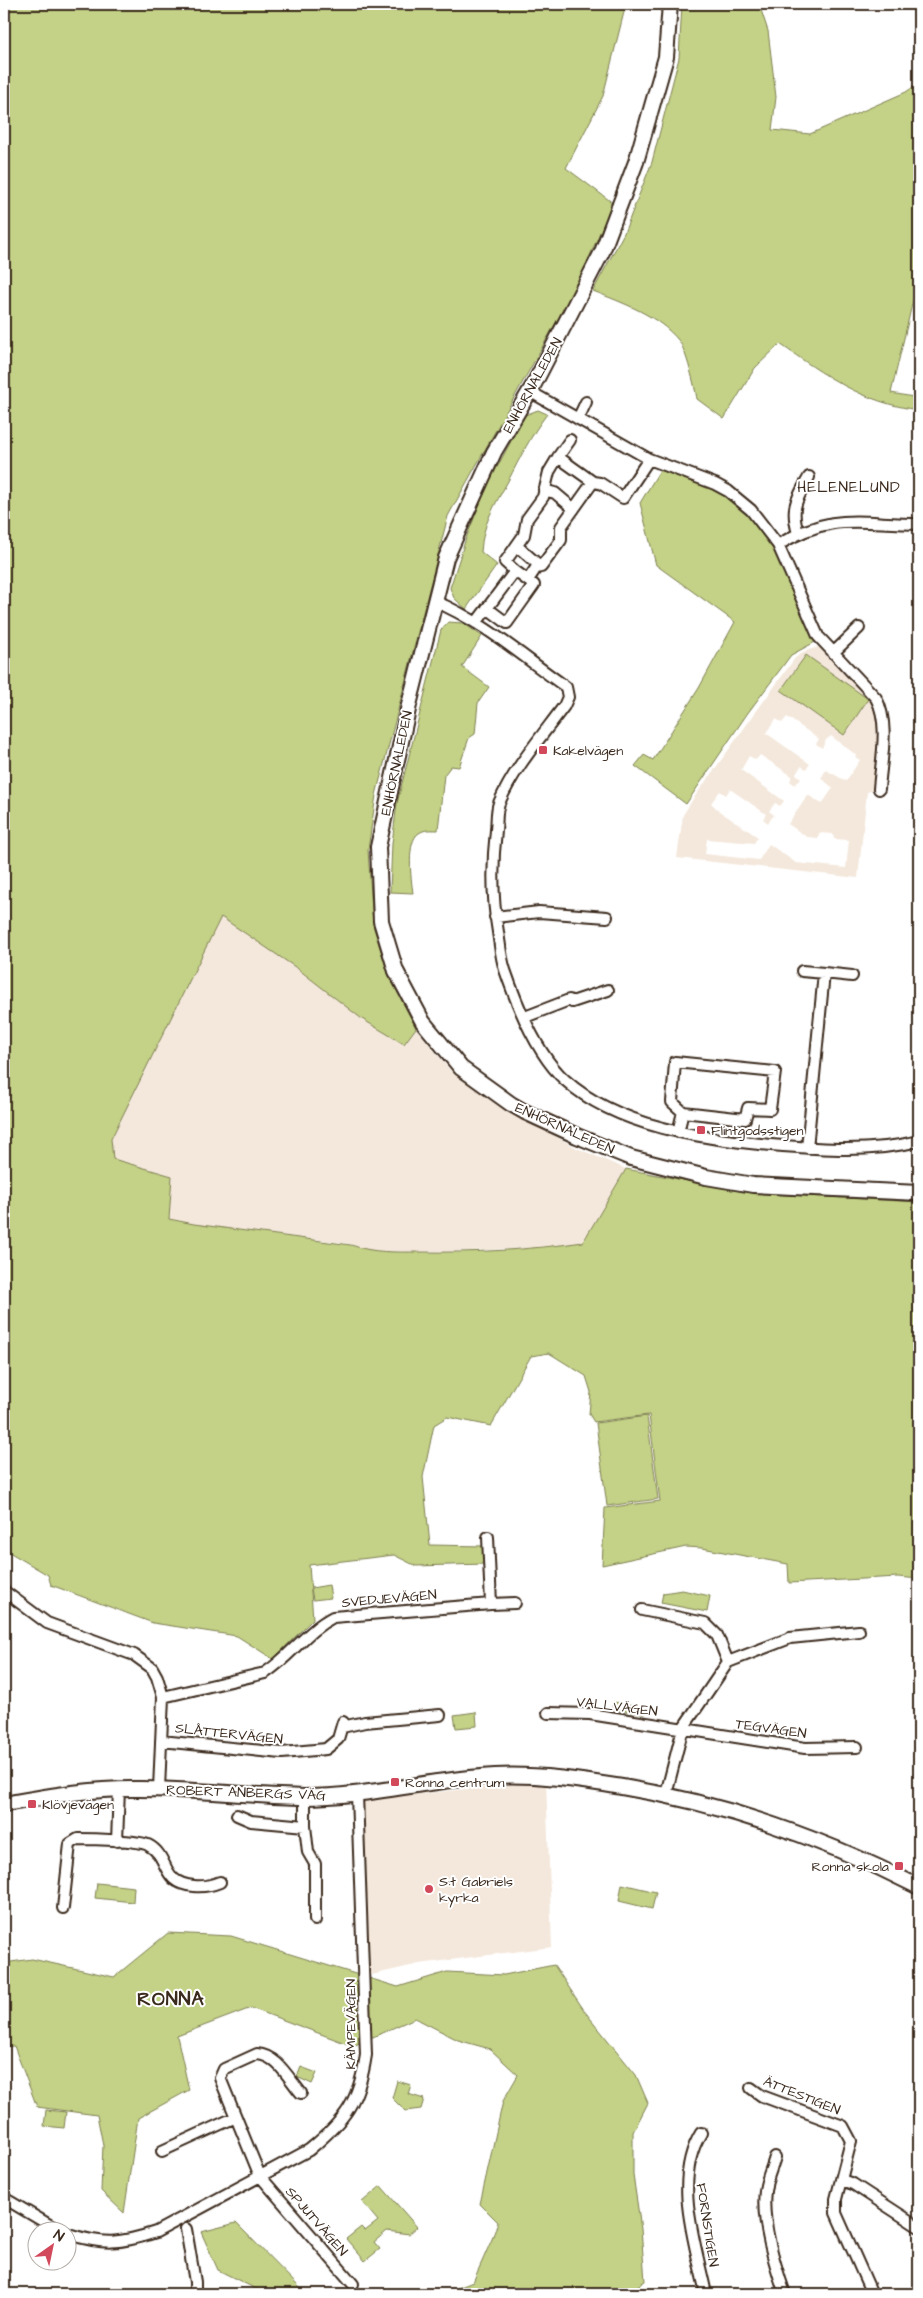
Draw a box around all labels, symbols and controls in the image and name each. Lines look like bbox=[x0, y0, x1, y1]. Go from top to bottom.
street label: ENHÖRNALEDEN bbox=[498, 334, 568, 437]
district label: HELENELUND bbox=[797, 477, 901, 498]
street label: ENHÖRNALEDEN bbox=[376, 709, 418, 818]
place label: Kakelvägen bbox=[553, 741, 623, 761]
marker: Kakelvägen bbox=[537, 744, 549, 756]
street label: ENHÖRNALEDEN bbox=[512, 1098, 618, 1160]
place label: Flintgodsstigen bbox=[711, 1121, 804, 1141]
marker: Flintgodsstigen bbox=[695, 1124, 707, 1136]
street label: SVEDJEVÄGEN bbox=[341, 1585, 438, 1613]
street label: VALLVÄGEN bbox=[575, 1692, 659, 1722]
street label: TEGVÄGEN bbox=[734, 1714, 808, 1744]
street label: SLÅTTERVÄGEN bbox=[174, 1718, 284, 1750]
place label: Ronna centrum bbox=[405, 1773, 505, 1793]
marker: Ronna centrum bbox=[389, 1776, 401, 1788]
street label: ROBERT ANBERGS VÄG bbox=[166, 1780, 326, 1806]
place label: Klövjevägen bbox=[42, 1795, 114, 1815]
marker: Klövjevägen bbox=[26, 1798, 38, 1810]
place label: Ronna skola bbox=[812, 1857, 889, 1877]
marker: Ronna skola bbox=[893, 1860, 905, 1872]
place label: S:t Gabriels kyrka bbox=[439, 1872, 513, 1908]
marker: S:t Gabriels kyrka bbox=[423, 1883, 435, 1895]
street label: KÄMPEVÄGEN bbox=[341, 1978, 361, 2069]
district label: RONNA bbox=[137, 1986, 205, 2013]
street label: ÄTTESTIGEN bbox=[760, 2071, 843, 2121]
street label: SPJUTVÄGEN bbox=[280, 2182, 352, 2261]
street label: FORNSTIGEN bbox=[691, 2182, 724, 2269]
north arrow bbox=[28, 2220, 78, 2270]
text: N bbox=[49, 2225, 68, 2247]

